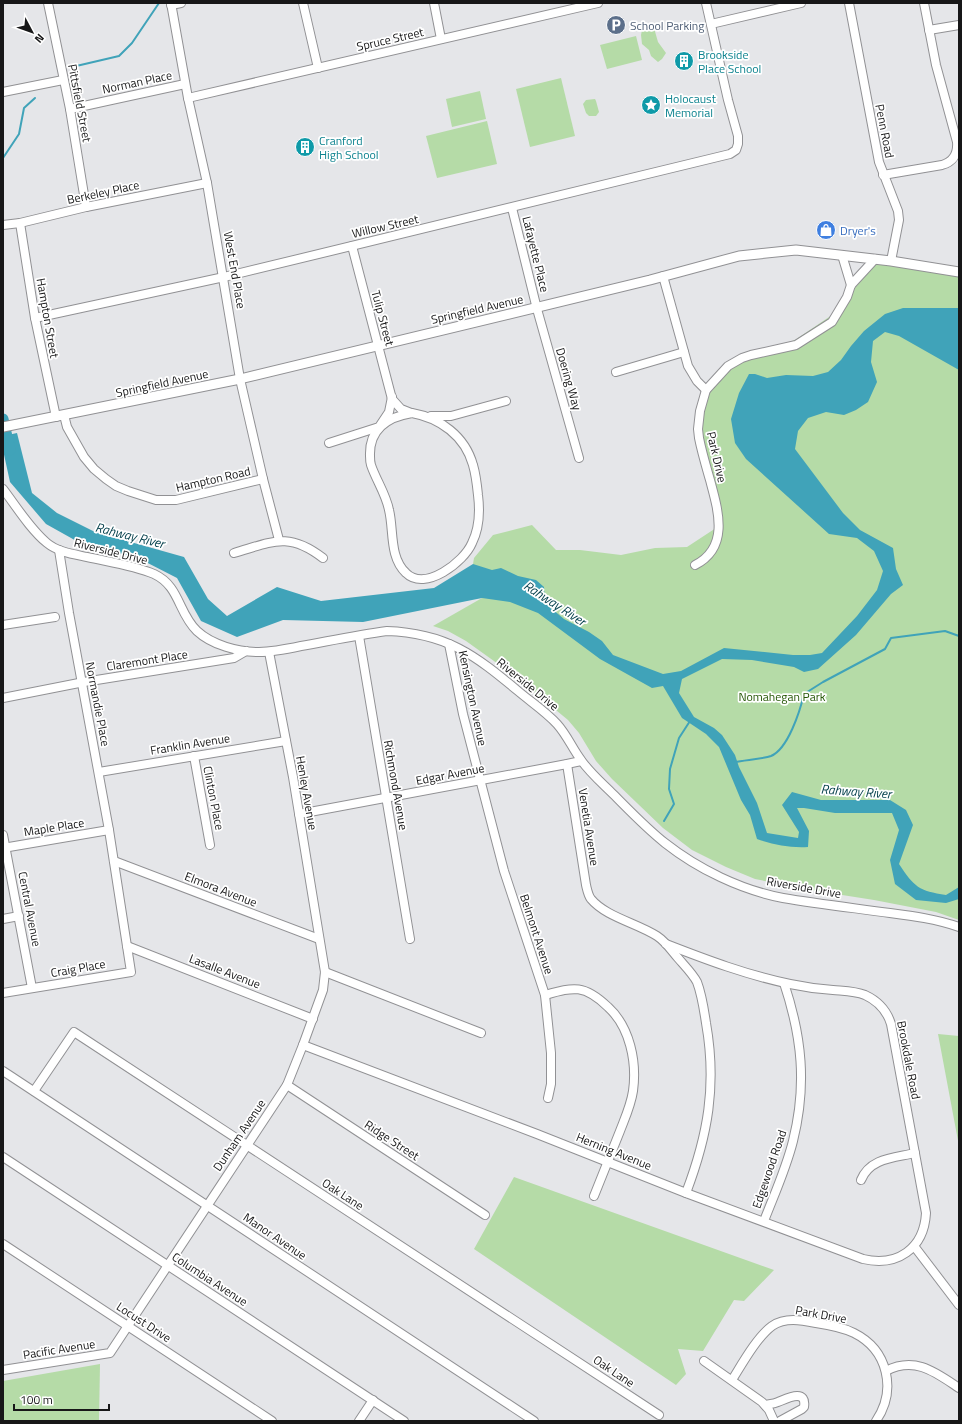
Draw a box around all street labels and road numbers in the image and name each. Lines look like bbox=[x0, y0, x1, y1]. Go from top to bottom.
street label: Spruce Street bbox=[355, 22, 426, 56]
street label: Pittsfield Street bbox=[63, 62, 97, 144]
street label: Norman Place bbox=[100, 65, 174, 99]
street label: Penn Road bbox=[870, 102, 900, 160]
street label: Berkeley Place bbox=[65, 175, 141, 209]
street label: Willow Street bbox=[350, 209, 421, 243]
street label: Lafayette Place bbox=[517, 214, 555, 294]
street label: West End Place bbox=[219, 230, 251, 310]
street label: Hampton Street bbox=[32, 276, 65, 360]
street label: Tulip Street bbox=[366, 288, 400, 349]
street label: Springfield Avenue bbox=[429, 289, 525, 329]
street label: Doering Way bbox=[551, 345, 587, 413]
street label: Springfield Avenue bbox=[114, 364, 210, 402]
street label: Park Drive bbox=[702, 430, 732, 484]
street label: Hampton Road bbox=[174, 461, 252, 497]
street label: Riverside Drive bbox=[72, 533, 150, 569]
street label: Claremont Place bbox=[105, 644, 189, 676]
street label: Kensington Avenue bbox=[454, 649, 492, 747]
street label: Riverside Drive bbox=[493, 653, 563, 715]
street label: Normandie Place bbox=[80, 660, 116, 748]
street label: Franklin Avenue bbox=[149, 728, 231, 760]
street label: Richmond Avenue bbox=[379, 739, 413, 831]
street label: Henley Avenue bbox=[291, 754, 323, 832]
street label: Edgar Avenue bbox=[414, 758, 486, 790]
street label: Clinton Place bbox=[198, 764, 230, 832]
street label: Venetia Avenue bbox=[574, 787, 604, 867]
street label: Maple Place bbox=[22, 813, 86, 841]
street label: Elmora Avenue bbox=[182, 866, 260, 912]
street label: Central Avenue bbox=[13, 870, 47, 948]
street label: Riverside Drive bbox=[765, 871, 843, 903]
street label: Belmont Avenue bbox=[515, 891, 559, 977]
street label: Lasalle Avenue bbox=[187, 949, 263, 993]
street label: Craig Place bbox=[49, 954, 107, 982]
street label: Brookdale Road bbox=[892, 1019, 926, 1101]
street label: Dunham Avenue bbox=[208, 1095, 270, 1175]
street label: Ridge Street bbox=[361, 1115, 424, 1165]
street label: Herning Avenue bbox=[573, 1127, 655, 1175]
street label: Edgewood Road bbox=[747, 1127, 791, 1211]
street label: Oak Lane bbox=[318, 1173, 368, 1215]
street label: Manor Avenue bbox=[239, 1208, 311, 1264]
street label: Columbia Avenue bbox=[168, 1247, 252, 1311]
street label: Locust Drive bbox=[113, 1297, 175, 1347]
street label: Park Drive bbox=[794, 1300, 848, 1328]
street label: Pacific Avenue bbox=[21, 1334, 97, 1364]
street label: Oak Lane bbox=[589, 1350, 639, 1392]

